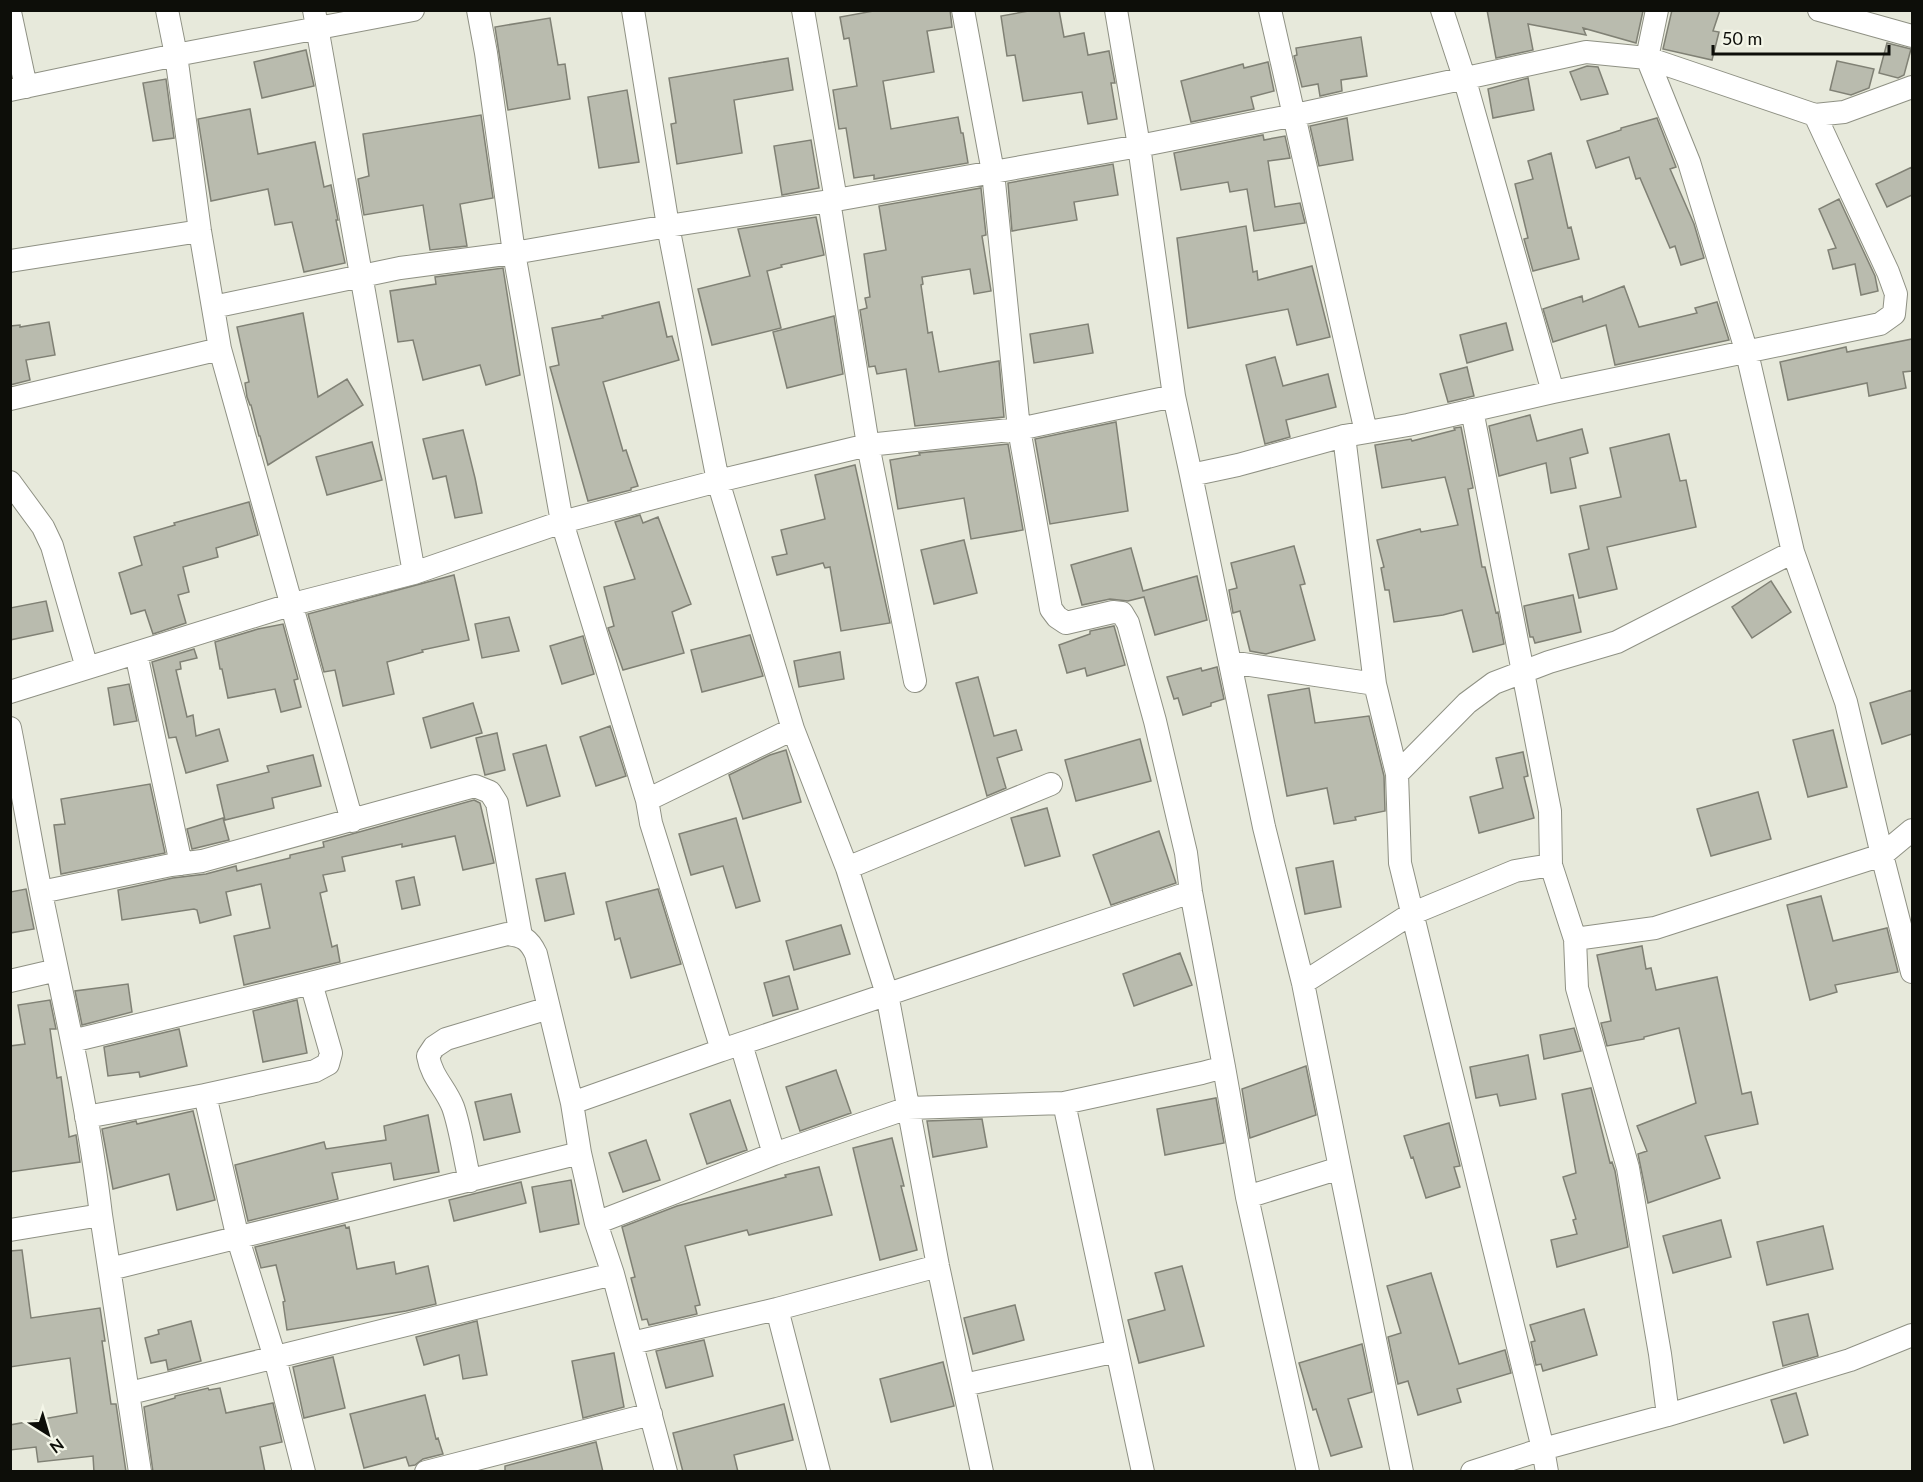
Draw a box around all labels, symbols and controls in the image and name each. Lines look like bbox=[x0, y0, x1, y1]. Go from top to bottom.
scale bar bbox=[1713, 18, 1888, 56]
text: 50 m bbox=[1722, 27, 1762, 49]
north arrow bbox=[18, 1404, 78, 1464]
text: N bbox=[47, 1435, 68, 1458]

